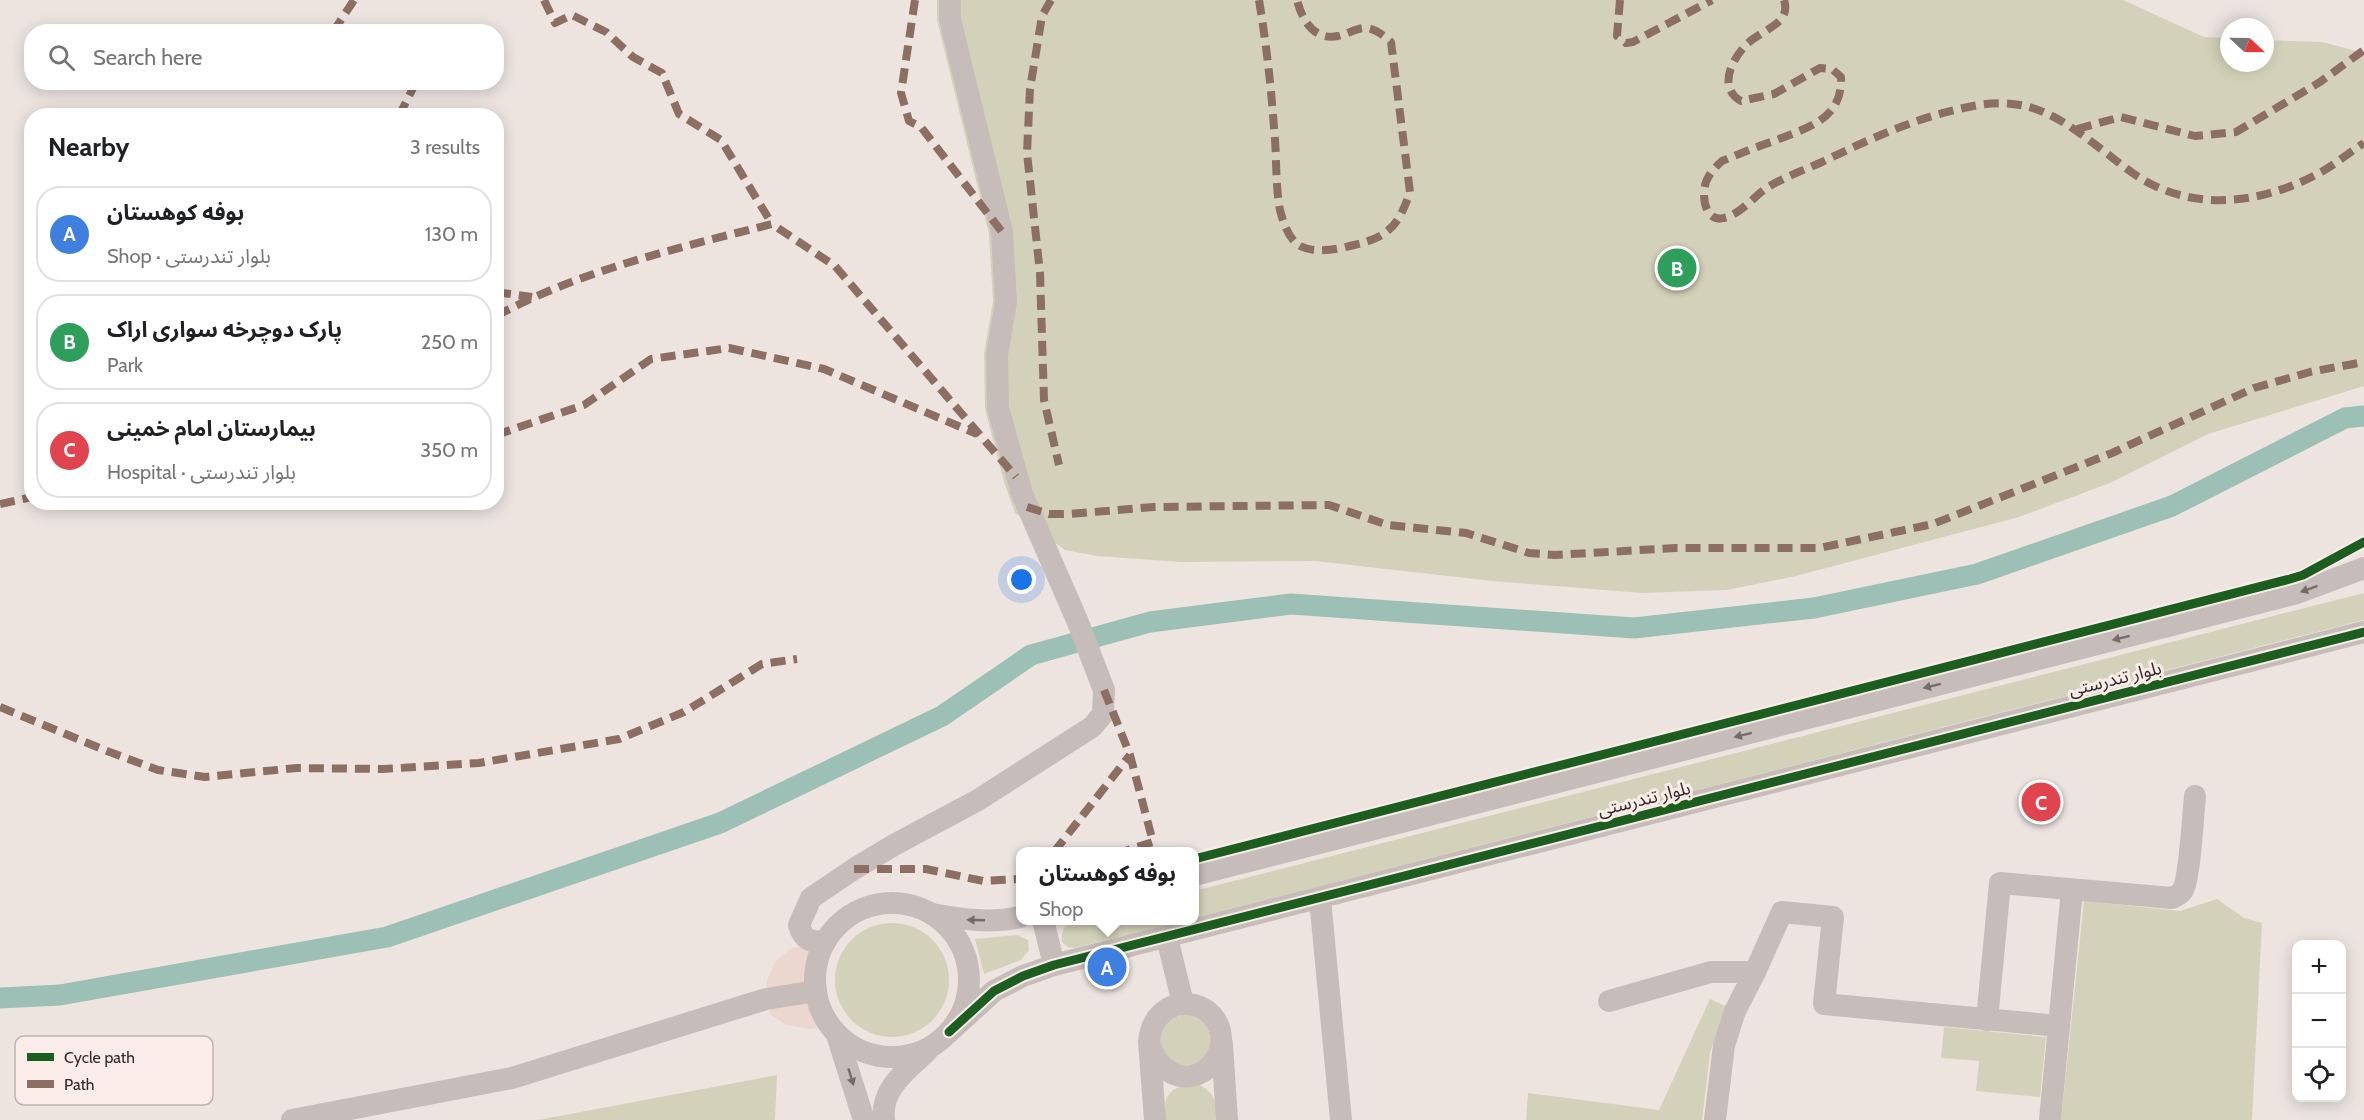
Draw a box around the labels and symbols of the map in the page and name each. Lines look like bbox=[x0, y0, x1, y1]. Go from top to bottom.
north arrow bbox=[2220, 18, 2274, 72]
pin: B bbox=[1658, 246, 1696, 290]
your location bbox=[1007, 565, 1036, 594]
one-way arrow bbox=[2300, 584, 2318, 594]
one-way arrow bbox=[2111, 634, 2130, 644]
street label: بلوار تندرستی bbox=[2066, 657, 2164, 701]
one-way arrow bbox=[1922, 682, 1941, 692]
one-way arrow bbox=[1734, 730, 1752, 740]
street label: بلوار تندرستی bbox=[1595, 777, 1693, 821]
pin: C bbox=[2022, 780, 2060, 824]
one-way arrow bbox=[967, 915, 986, 924]
pin: A bbox=[1088, 944, 1126, 990]
legend bbox=[15, 1036, 213, 1105]
text: Cycle path bbox=[64, 1048, 135, 1067]
one-way arrow bbox=[846, 1068, 856, 1086]
text: Path bbox=[64, 1075, 95, 1094]

